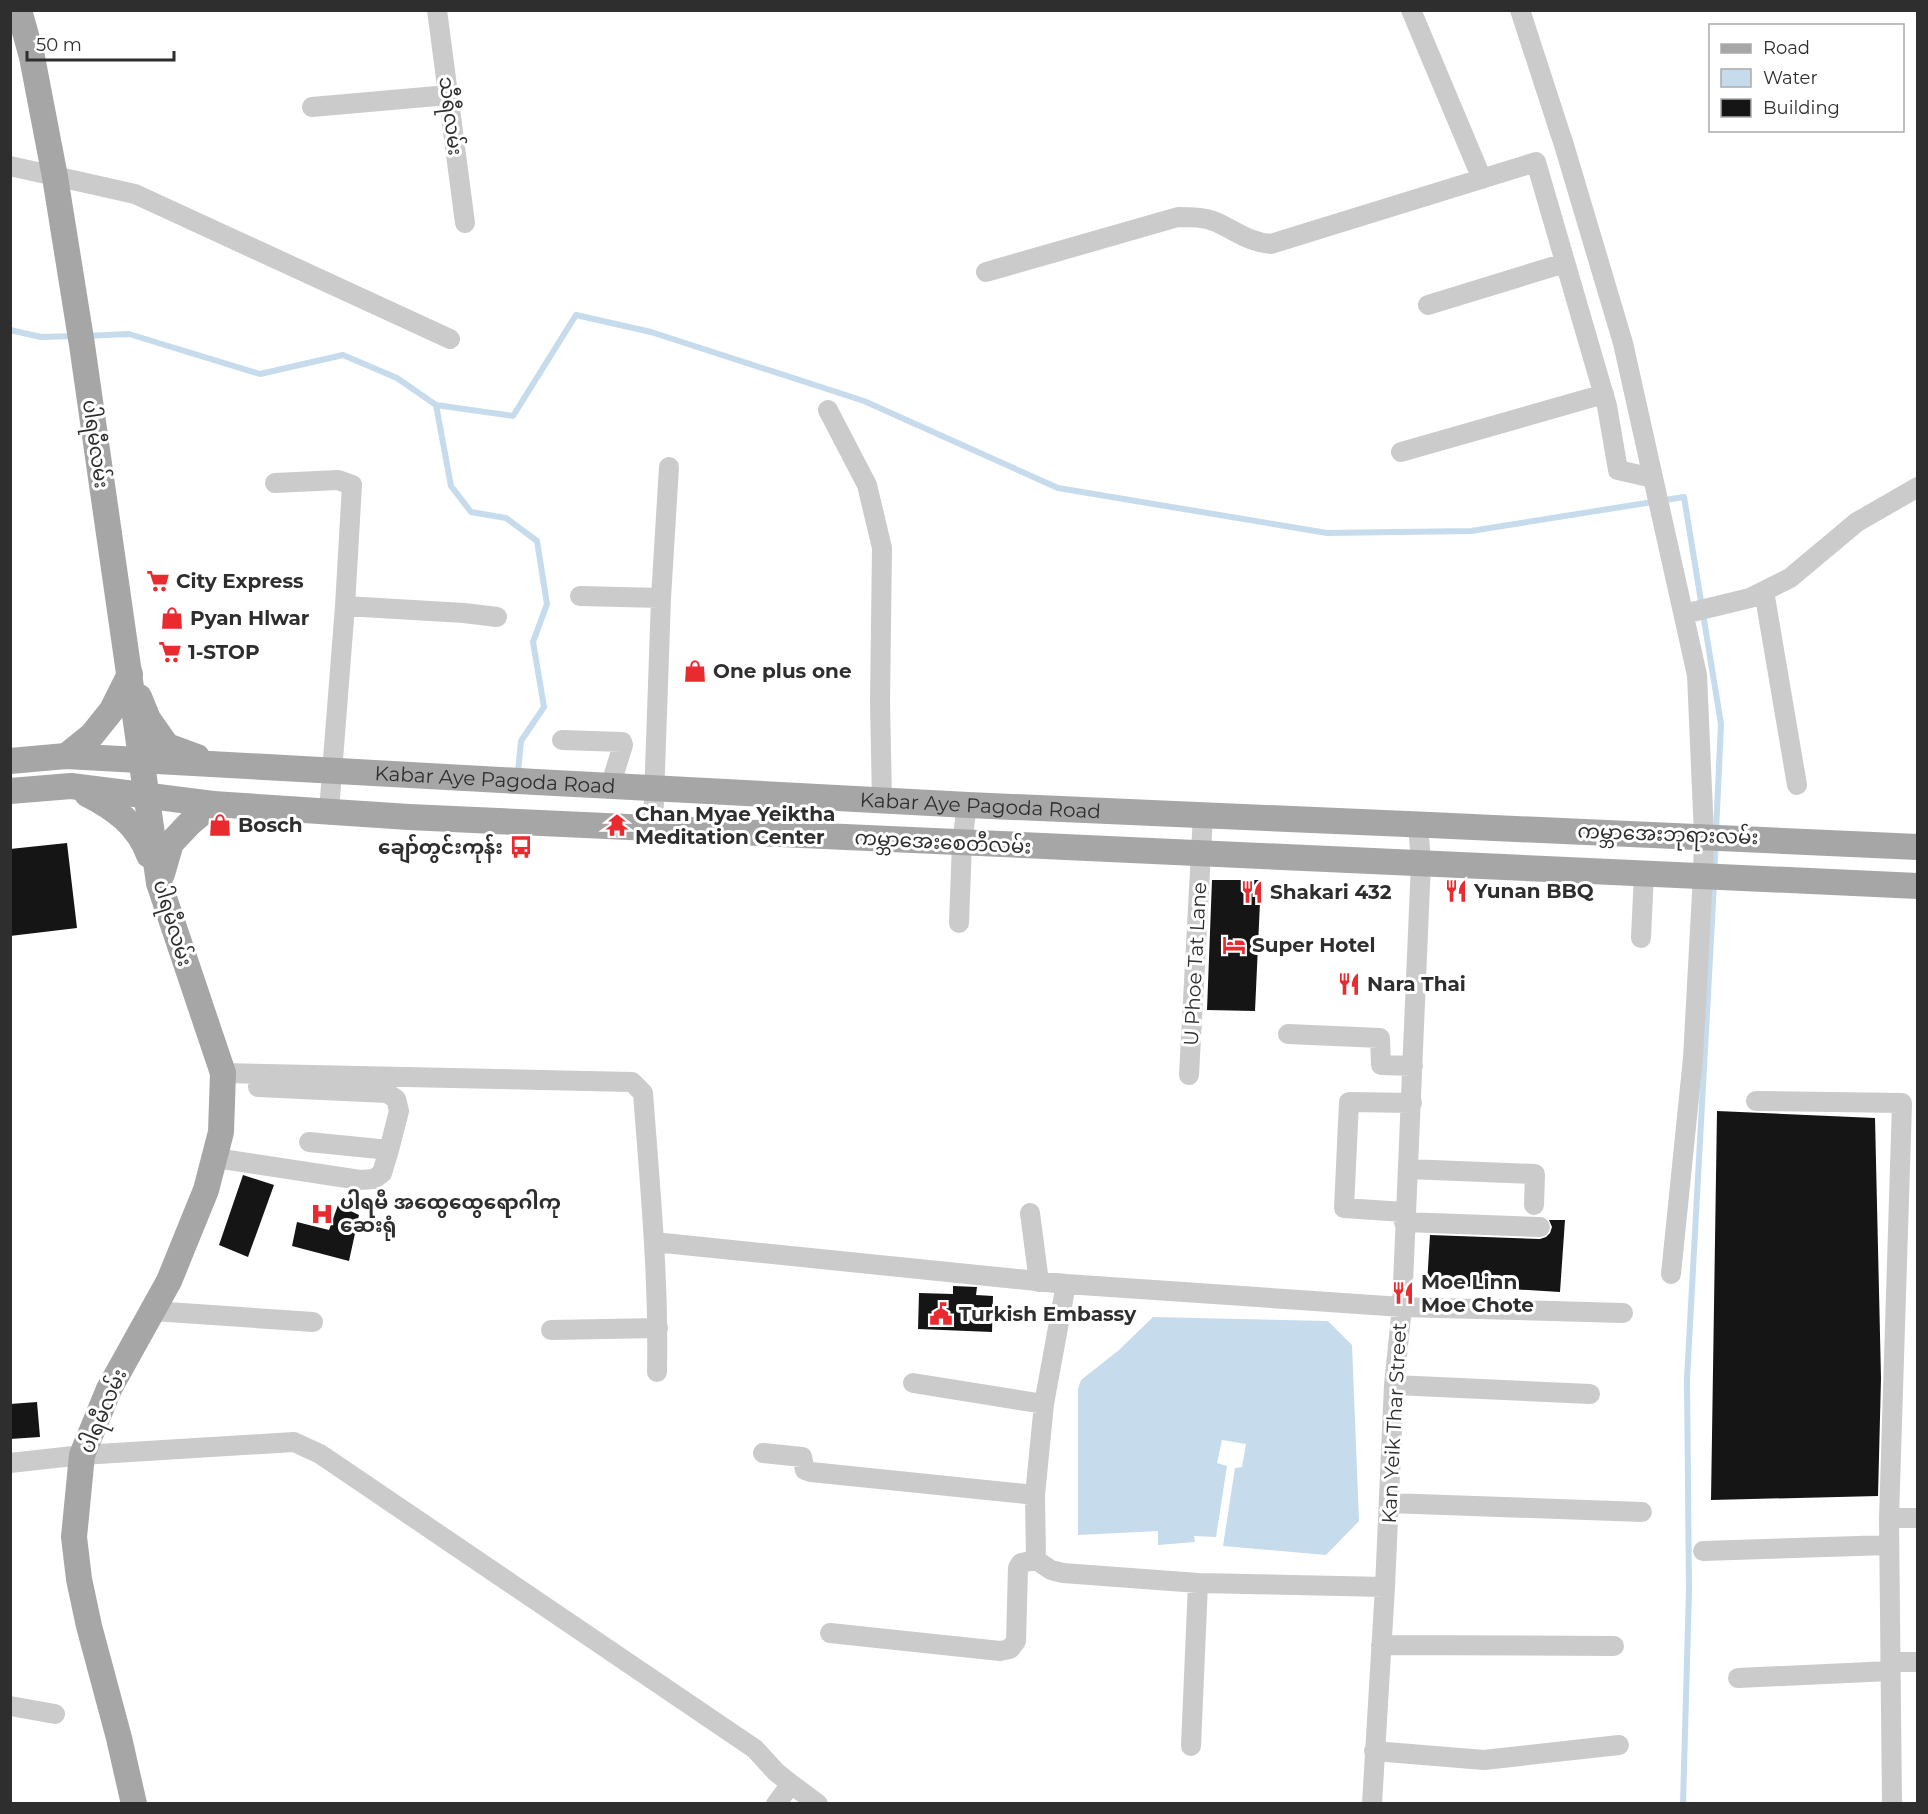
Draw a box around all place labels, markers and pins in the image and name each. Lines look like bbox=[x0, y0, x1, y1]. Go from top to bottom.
supermarket icon: City Express bbox=[145, 568, 171, 594]
place label: City Express bbox=[176, 569, 304, 593]
shop icon: Pyan Hlwar bbox=[159, 605, 185, 631]
place label: Pyan Hlwar bbox=[190, 606, 310, 630]
supermarket icon: 1-STOP bbox=[157, 639, 183, 665]
place label: 1-STOP bbox=[188, 640, 260, 664]
shop icon: One plus one bbox=[682, 658, 708, 684]
place label: One plus one bbox=[713, 659, 852, 683]
place label: Chan Myae Yeiktha Meditation Center bbox=[635, 802, 835, 849]
shop icon: Bosch bbox=[207, 812, 233, 838]
temple icon: Chan Myae Yeiktha Meditation Center bbox=[604, 812, 630, 838]
place label: Bosch bbox=[238, 813, 303, 837]
place label: ချော်တွင်းကုန်း bbox=[378, 834, 503, 864]
bus stop icon: ချော်တွင်းကုန်း bbox=[508, 834, 534, 860]
restaurant icon: Yunan BBQ bbox=[1443, 878, 1469, 904]
restaurant icon: Shakari 432 bbox=[1239, 879, 1265, 905]
place label: Yunan BBQ bbox=[1473, 879, 1594, 903]
place label: Shakari 432 bbox=[1270, 880, 1392, 904]
hotel icon: Super Hotel bbox=[1221, 932, 1247, 958]
place label: Super Hotel bbox=[1252, 933, 1375, 957]
restaurant icon: Nara Thai bbox=[1336, 971, 1362, 997]
place label: Nara Thai bbox=[1367, 972, 1466, 996]
place label: ပါရမီ အထွေထွေရောဂါကု ဆေးရုံ bbox=[340, 1189, 561, 1241]
hospital icon: ပါရမီ အထွေထွေရောဂါကု ဆေးရုံ bbox=[309, 1201, 335, 1227]
place label: Moe Linn Moe Chote bbox=[1421, 1270, 1534, 1317]
restaurant icon: Moe Linn Moe Chote bbox=[1390, 1280, 1416, 1306]
public building icon: Turkish Embassy bbox=[928, 1301, 954, 1327]
place label: Turkish Embassy bbox=[959, 1302, 1137, 1326]

